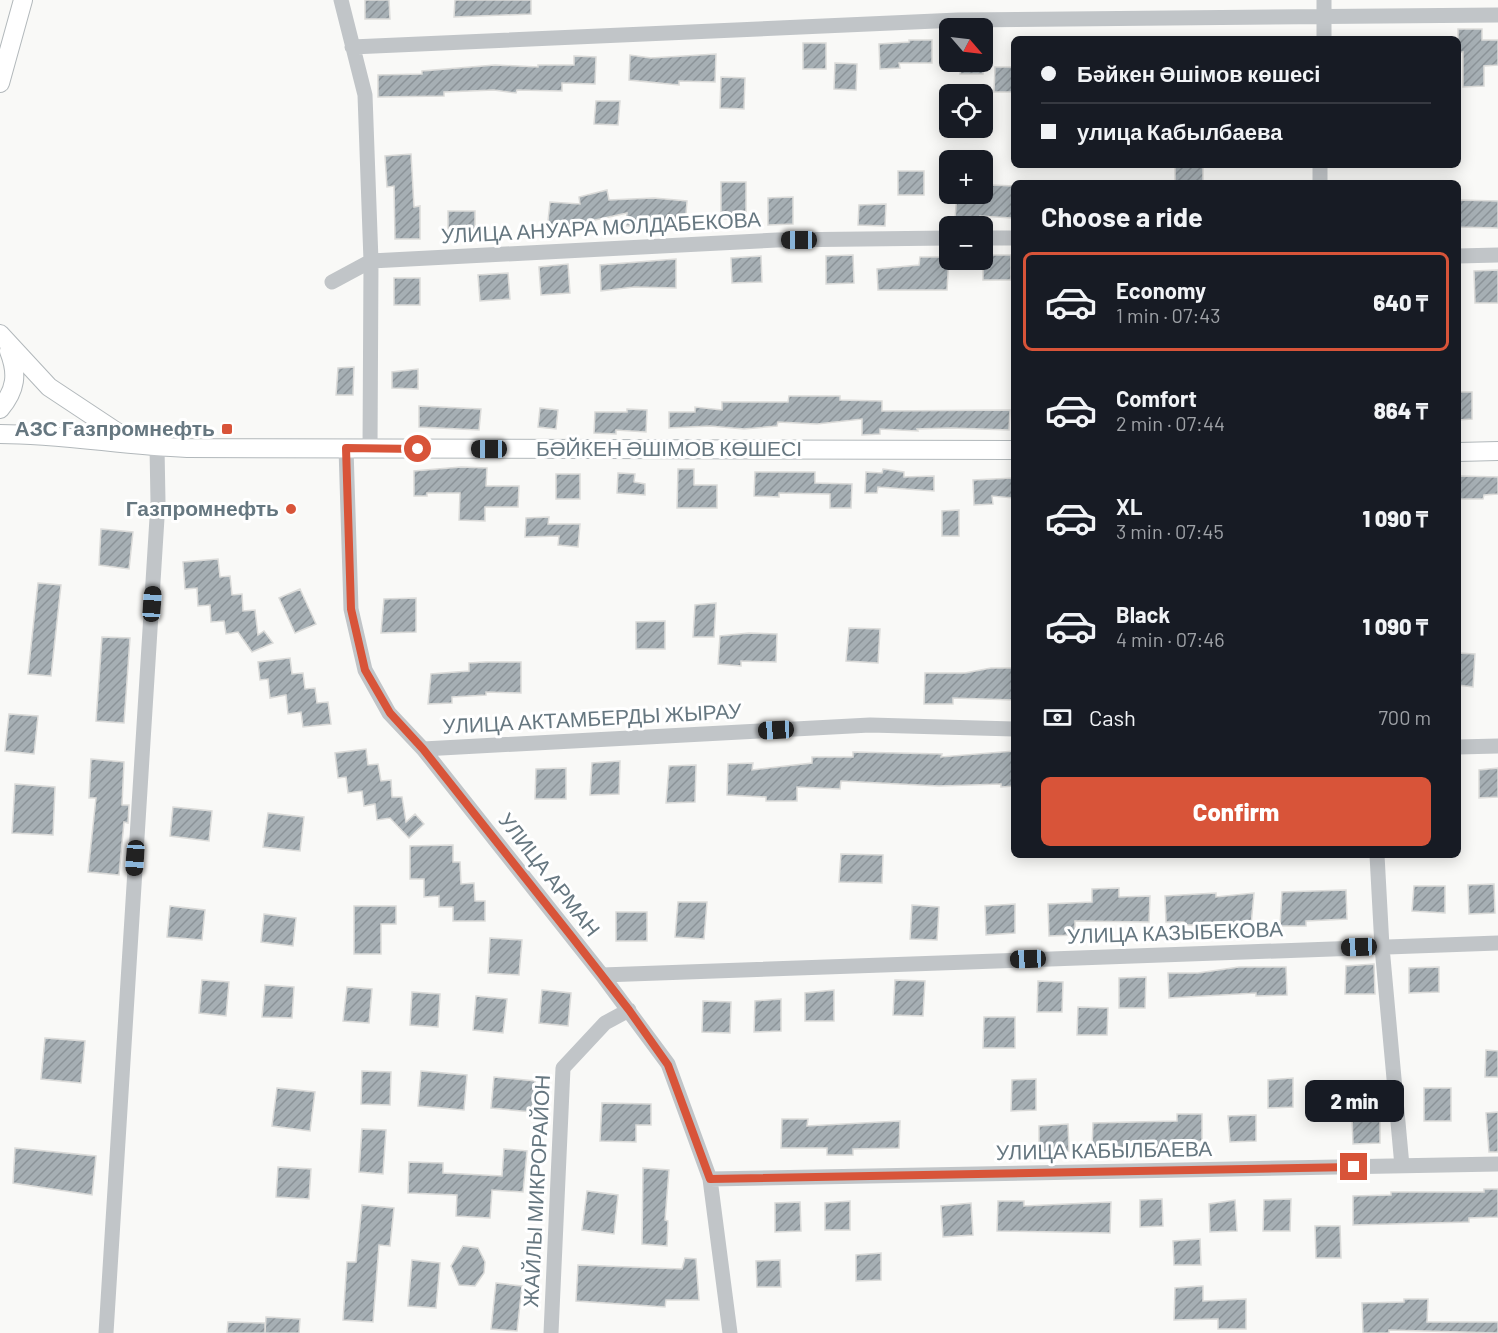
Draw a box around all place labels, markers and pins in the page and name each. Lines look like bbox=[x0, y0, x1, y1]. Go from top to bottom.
place label: АЗС Газпромнефть bbox=[15, 415, 215, 440]
marker: АЗС Газпромнефть bbox=[220, 422, 234, 436]
place label: Газпромнефть bbox=[126, 495, 279, 520]
marker: Газпромнефть bbox=[284, 502, 298, 516]

